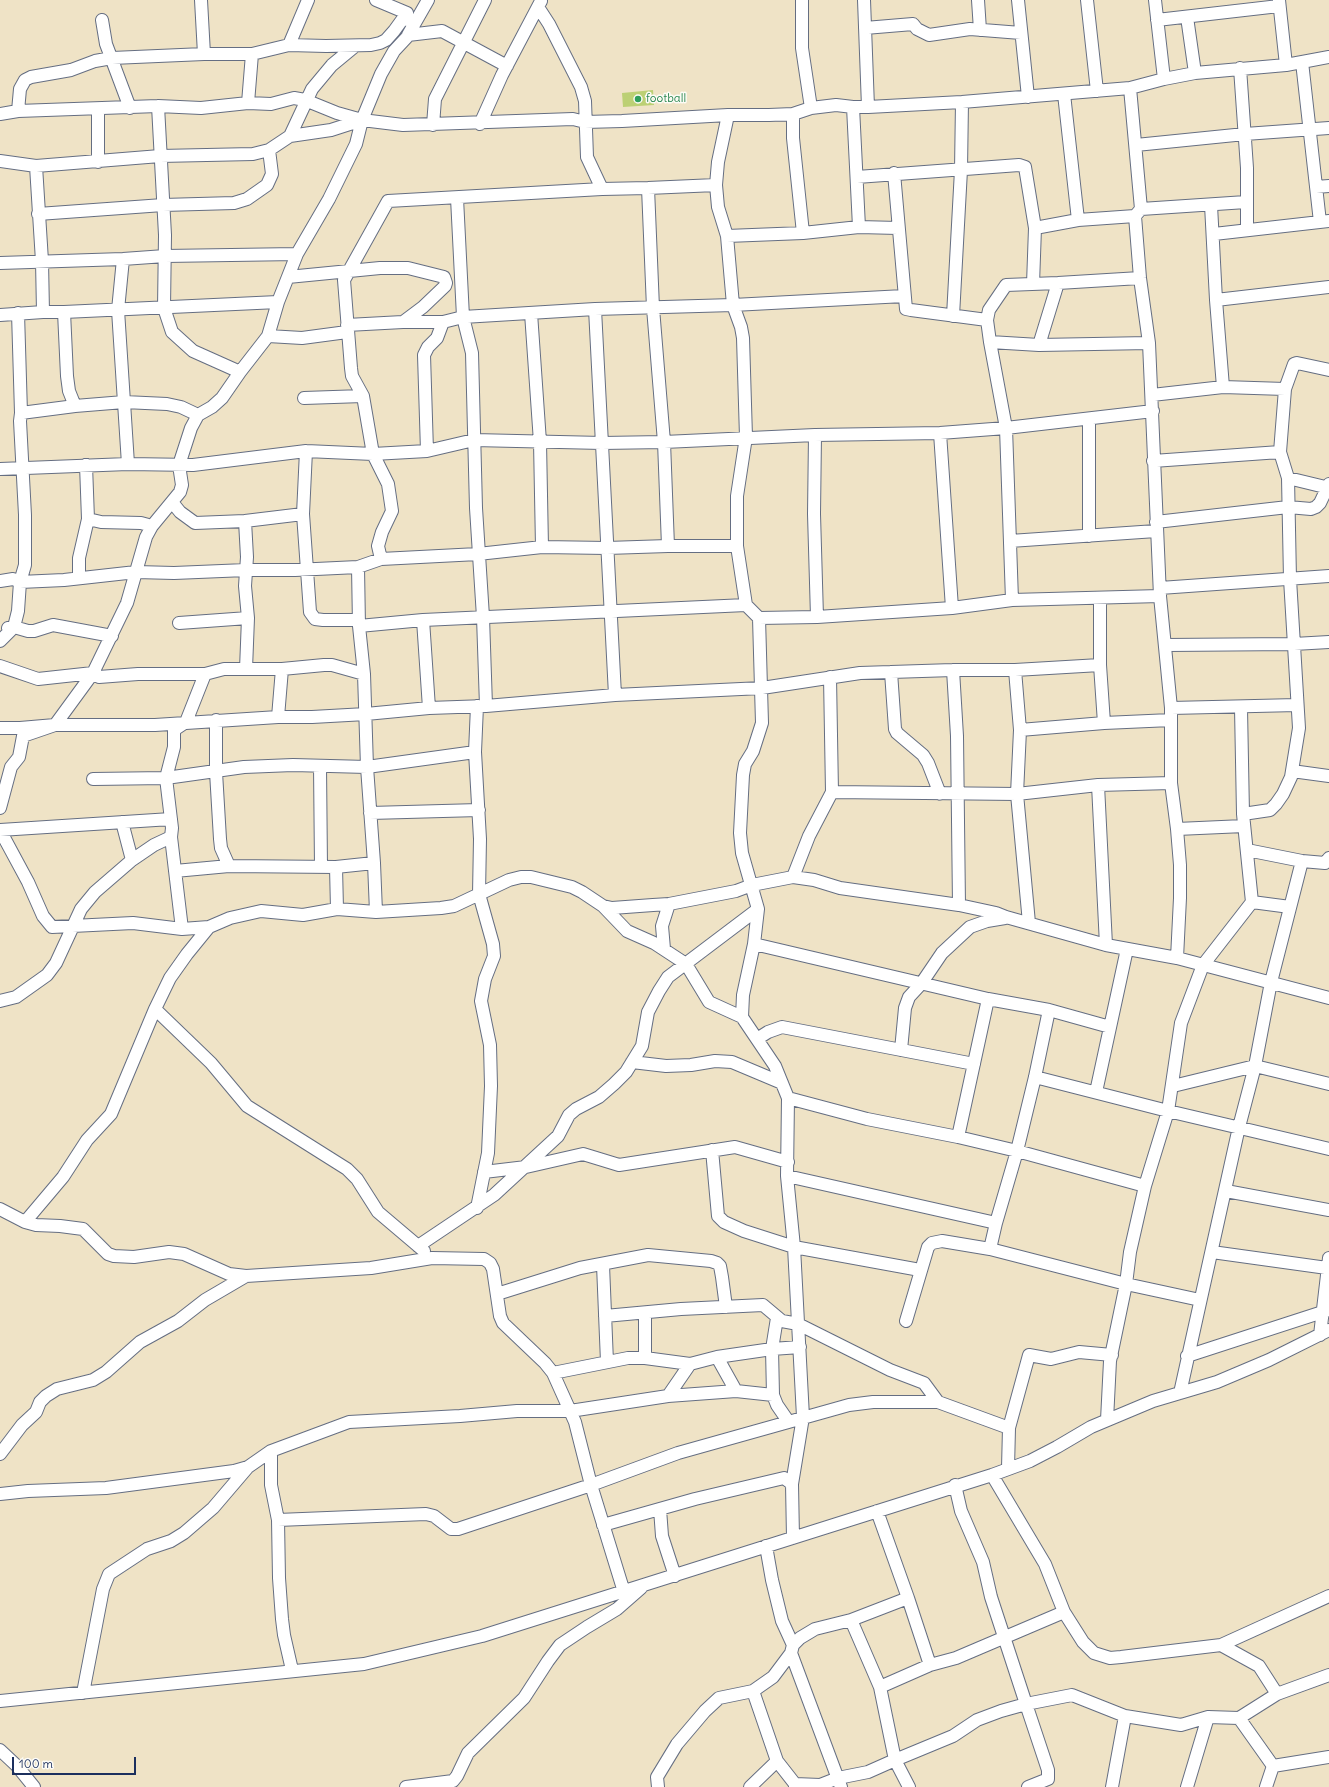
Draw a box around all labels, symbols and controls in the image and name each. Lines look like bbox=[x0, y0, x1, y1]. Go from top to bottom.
place label: football bbox=[646, 92, 686, 106]
marker: football bbox=[633, 94, 643, 104]
scale bar bbox=[14, 1749, 138, 1775]
text: 100 m bbox=[19, 1756, 53, 1771]

